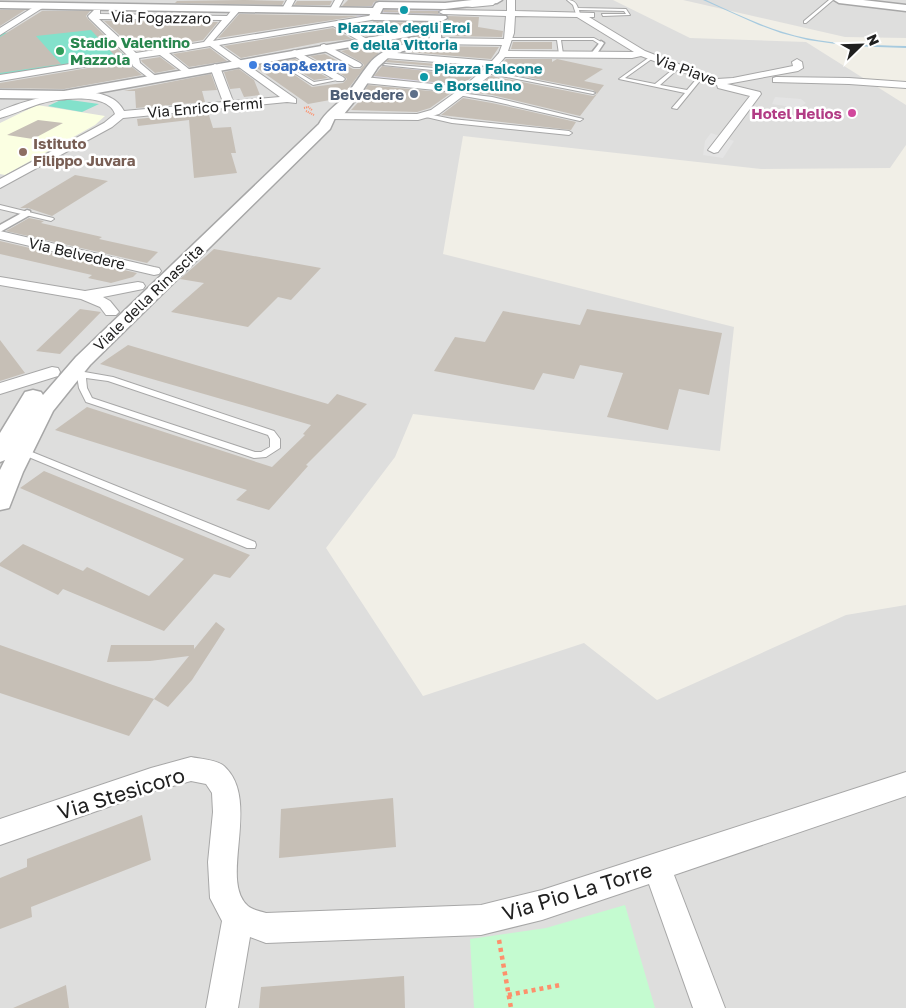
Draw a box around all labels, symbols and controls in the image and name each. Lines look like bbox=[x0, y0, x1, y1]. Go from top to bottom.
marker: Piazzale degli Eroi e della Vittoria bbox=[398, 4, 410, 16]
street label: Via Fogazzaro bbox=[111, 7, 211, 27]
place label: Piazzale degli Eroi e della Vittoria bbox=[338, 18, 470, 53]
north arrow bbox=[836, 20, 886, 70]
text: N bbox=[864, 32, 883, 48]
place label: Stadio Valentino Mazzola bbox=[70, 33, 190, 68]
marker: Stadio Valentino Mazzola bbox=[54, 45, 66, 57]
street label: Via Piave bbox=[652, 49, 720, 89]
place label: soap&extra bbox=[263, 56, 347, 74]
marker: soap&extra bbox=[247, 59, 259, 71]
place label: Piazza Falcone e Borsellino bbox=[434, 59, 543, 94]
marker: Piazza Falcone e Borsellino bbox=[418, 71, 430, 83]
place label: Belvedere bbox=[330, 85, 404, 103]
marker: Belvedere bbox=[408, 88, 420, 100]
street label: Via Enrico Fermi bbox=[146, 93, 264, 121]
place label: Hotel Helios bbox=[751, 104, 842, 122]
marker: Hotel Helios bbox=[846, 107, 858, 119]
place label: Istituto Filippo Juvara bbox=[33, 134, 136, 169]
marker: Istituto Filippo Juvara bbox=[17, 146, 29, 158]
street label: Via Belvedere bbox=[27, 233, 127, 273]
street label: Viale della Rinascita bbox=[89, 240, 207, 354]
street label: Via Stesicoro bbox=[54, 761, 188, 825]
street label: Via Pio La Torre bbox=[499, 856, 655, 926]

